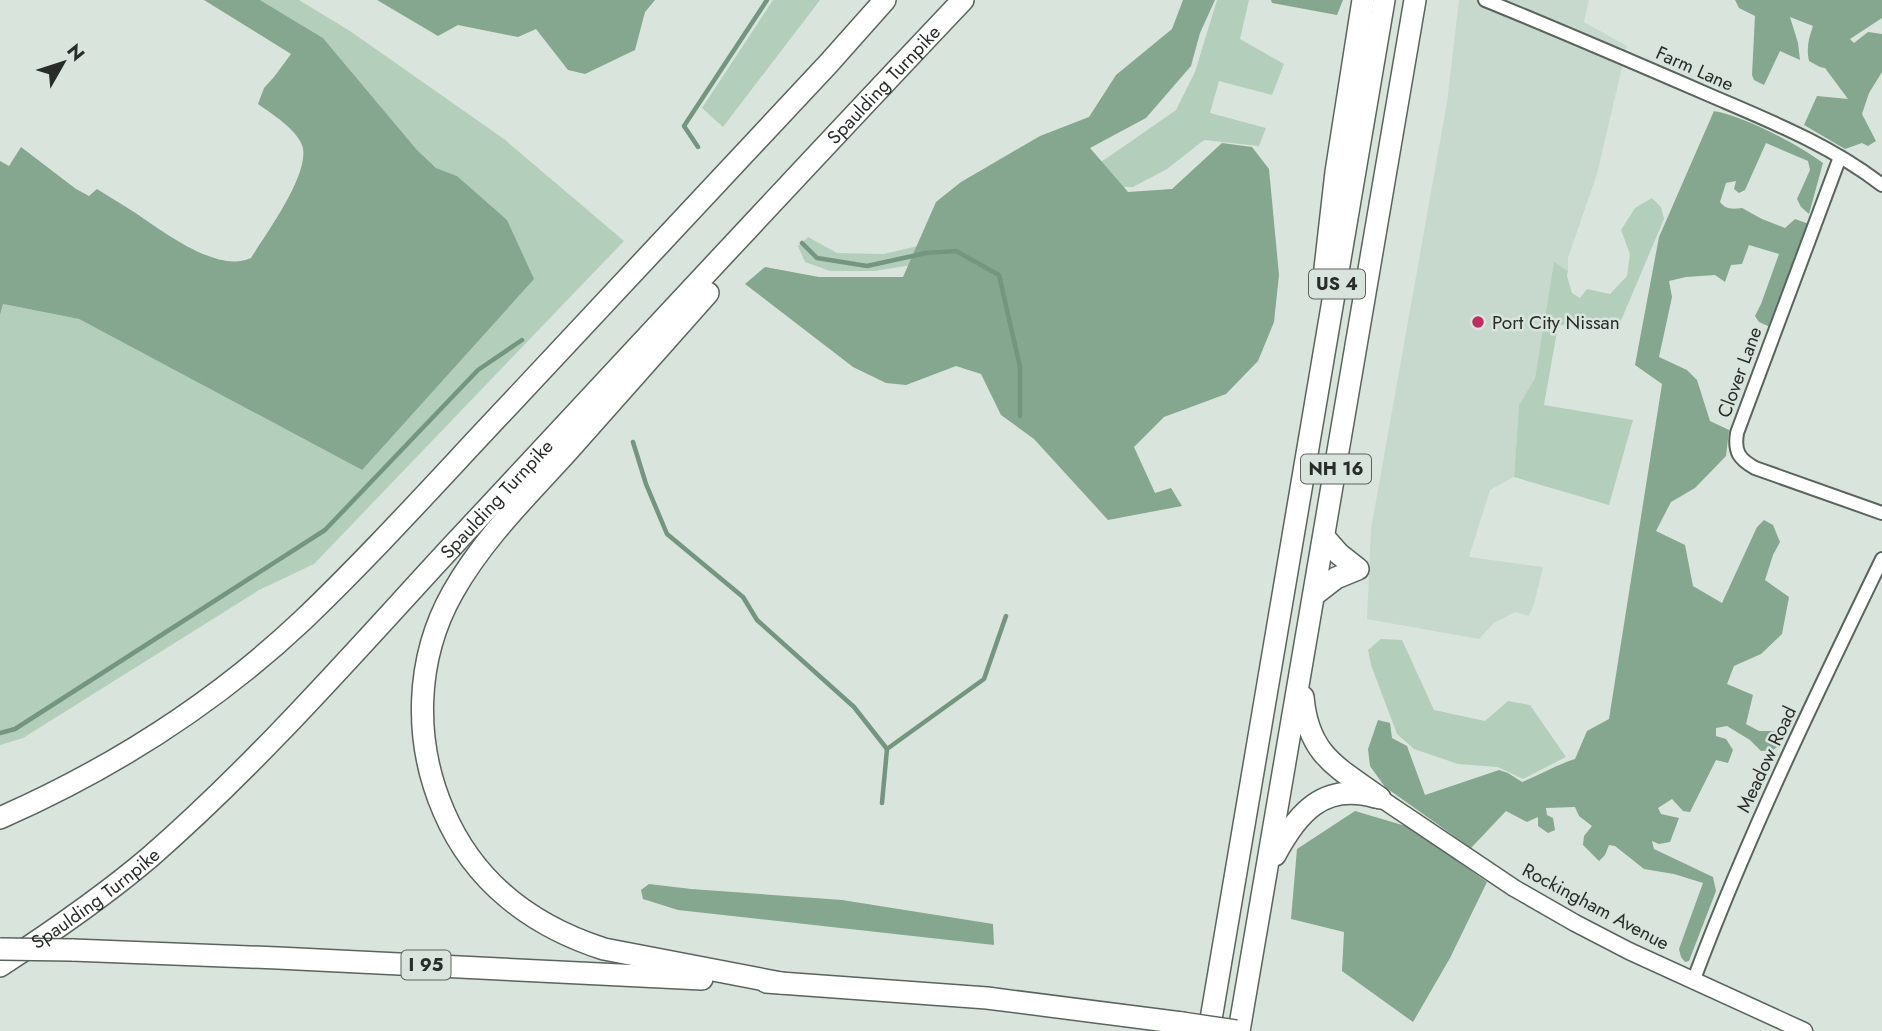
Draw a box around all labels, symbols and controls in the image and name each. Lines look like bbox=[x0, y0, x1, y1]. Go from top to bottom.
street label: Spaulding Turnpike bbox=[821, 19, 947, 150]
north arrow bbox=[28, 28, 98, 98]
text: N bbox=[61, 38, 91, 67]
street label: Farm Lane bbox=[1652, 39, 1738, 98]
road number: US 4 bbox=[1309, 270, 1365, 298]
place label: Port City Nissan bbox=[1492, 309, 1620, 336]
marker: Port City Nissan bbox=[1470, 314, 1486, 330]
street label: Clover Lane bbox=[1711, 323, 1768, 421]
street label: Spaulding Turnpike bbox=[434, 433, 559, 565]
road number: NH 16 bbox=[1301, 454, 1371, 484]
street label: Meadow Road bbox=[1730, 701, 1803, 817]
street label: Spaulding Turnpike bbox=[26, 841, 166, 956]
street label: Rockingham Avenue bbox=[1517, 856, 1674, 957]
road number: I 95 bbox=[402, 950, 450, 980]

